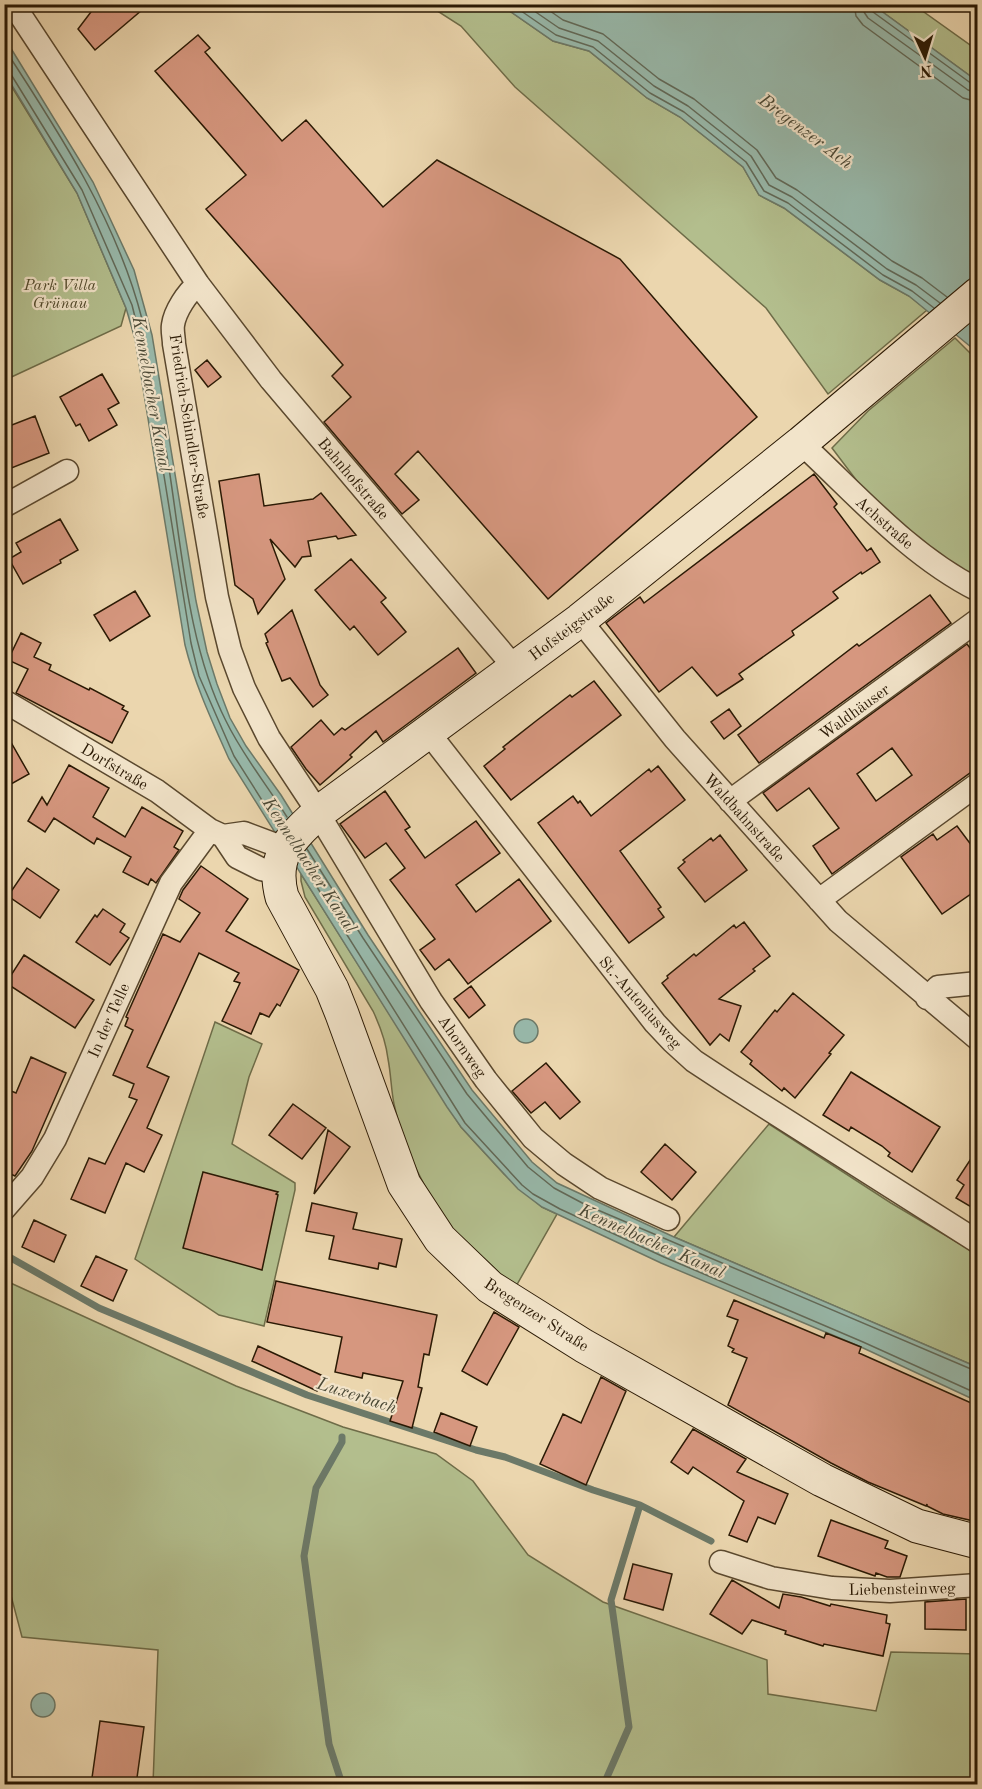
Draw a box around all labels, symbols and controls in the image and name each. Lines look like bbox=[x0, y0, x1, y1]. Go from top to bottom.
north arrow bbox=[895, 27, 955, 87]
text: N bbox=[918, 62, 933, 78]
water label: Bregenzer Ach bbox=[755, 90, 855, 173]
park label: Park Villa Grünau bbox=[23, 278, 97, 312]
water label: Kennelbacher Kanal bbox=[128, 314, 174, 474]
street label: Friedrich-Schindler-Straße bbox=[166, 333, 211, 520]
street label: Bahnhofstraße bbox=[314, 435, 391, 523]
street label: Achstraße bbox=[852, 494, 916, 553]
street label: Hofsteigstraße bbox=[527, 591, 618, 665]
street label: Waldhäuser bbox=[817, 682, 894, 743]
street label: Dorfstraße bbox=[78, 742, 150, 794]
street label: Waldbahnstraße bbox=[700, 771, 787, 866]
water label: Kennelbacher Kanal bbox=[258, 794, 360, 937]
street label: St.-Antoniusweg bbox=[595, 954, 684, 1053]
street label: In der Telle bbox=[86, 981, 133, 1061]
street label: Ahornweg bbox=[434, 1013, 489, 1081]
water label: Kennelbacher Kanal bbox=[575, 1201, 728, 1283]
street label: Bregenzer Straße bbox=[481, 1276, 591, 1355]
water label: Luxerbach bbox=[314, 1374, 399, 1417]
street label: Liebensteinweg bbox=[848, 1581, 956, 1599]

